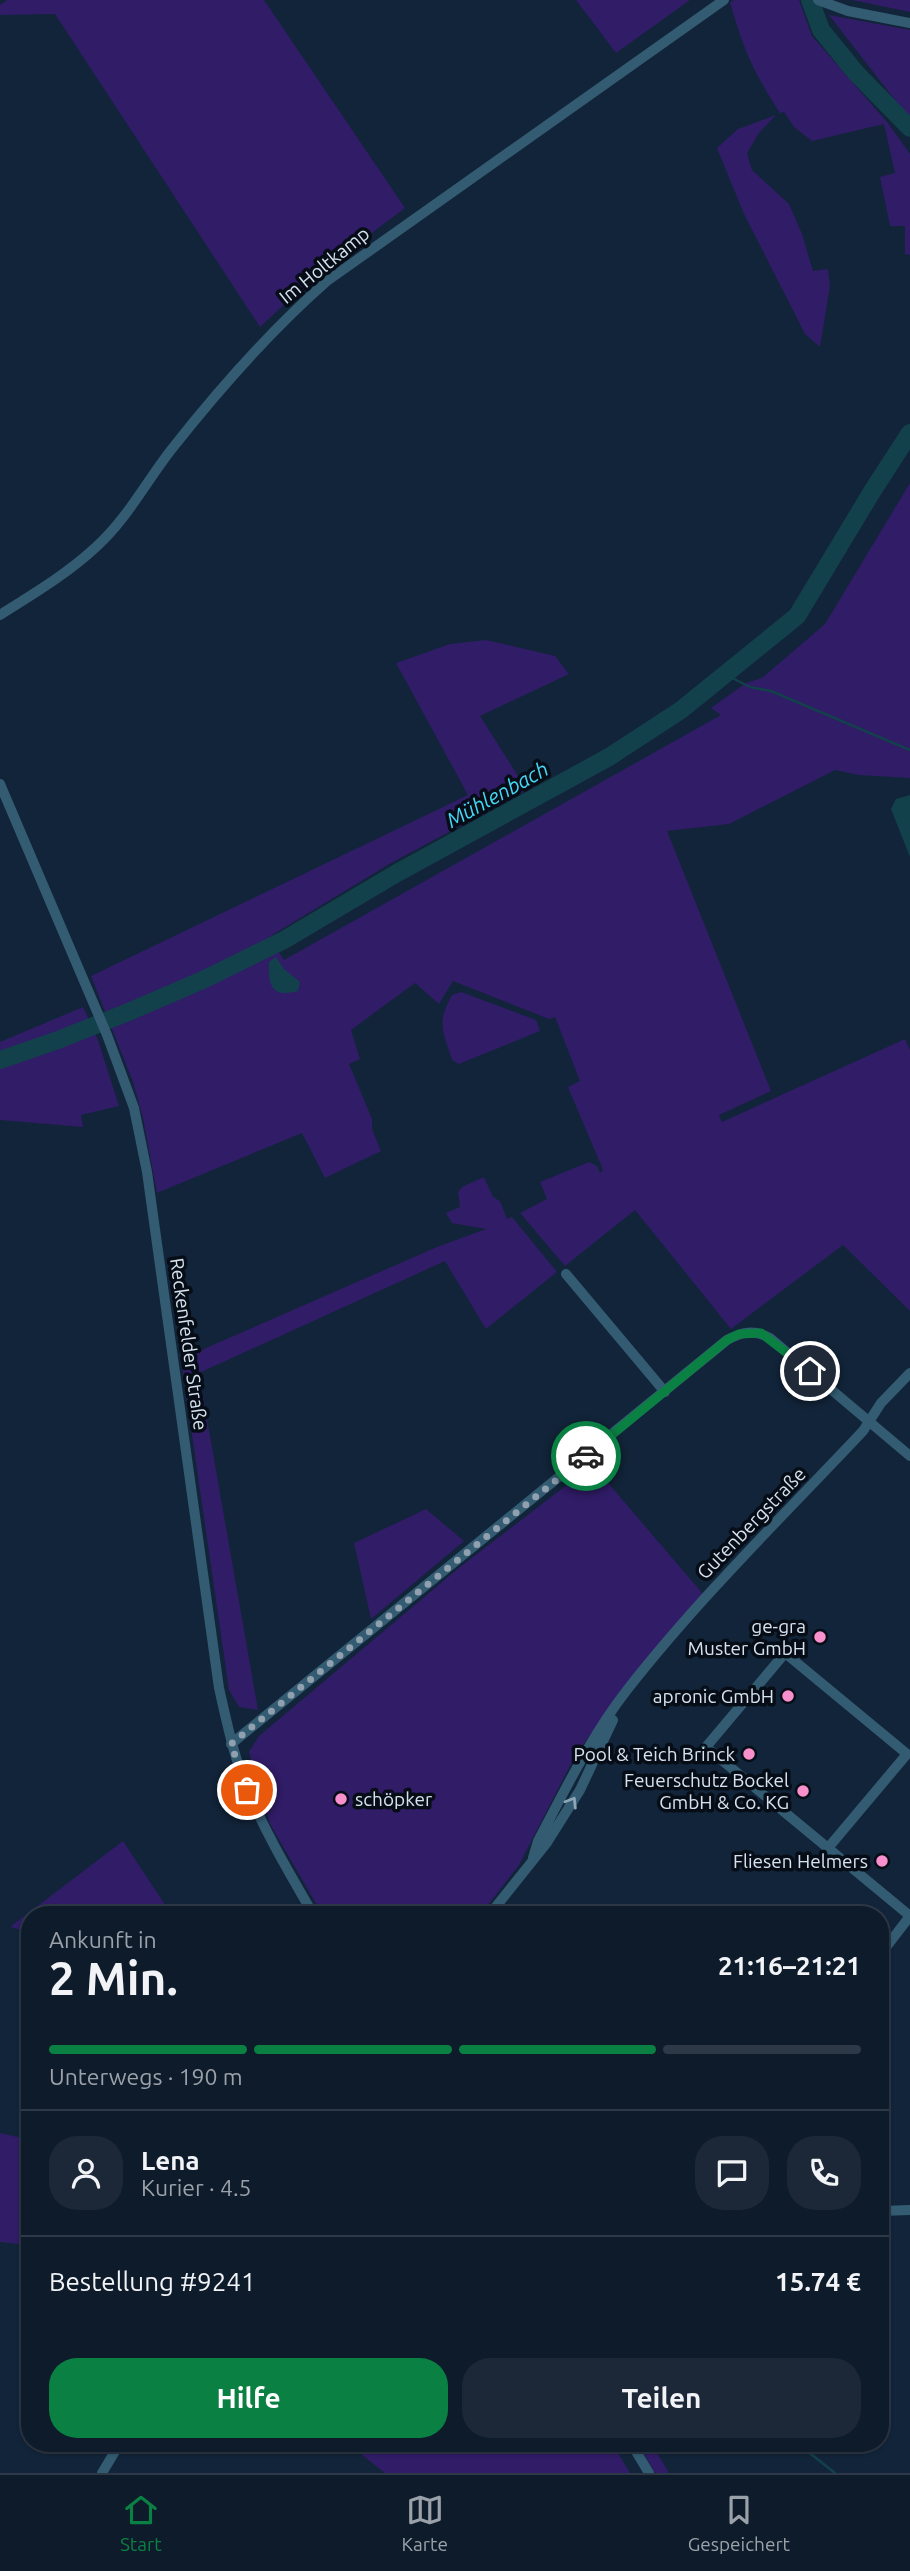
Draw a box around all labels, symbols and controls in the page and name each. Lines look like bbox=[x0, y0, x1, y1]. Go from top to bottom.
street label: Im Holtkamp bbox=[275, 222, 373, 308]
water label: Mühlenbach bbox=[442, 756, 552, 832]
street label: Reckenfelder Straße bbox=[166, 1256, 212, 1432]
pin bbox=[780, 1341, 840, 1401]
icon: home bbox=[791, 1352, 829, 1390]
courier bbox=[551, 1421, 621, 1491]
icon: car bbox=[567, 1437, 605, 1475]
street label: Gutenbergstraße bbox=[692, 1463, 810, 1583]
place label: ge-gra Muster GmbH bbox=[688, 1615, 806, 1659]
marker: ge-gra Muster GmbH bbox=[812, 1629, 828, 1645]
place label: apronic GmbH bbox=[653, 1685, 774, 1707]
marker: apronic GmbH bbox=[780, 1688, 796, 1704]
place label: Pool & Teich Brinck bbox=[574, 1743, 735, 1765]
marker: Pool & Teich Brinck bbox=[741, 1746, 757, 1762]
pin bbox=[217, 1760, 277, 1820]
place label: Feuerschutz Bockel GmbH & Co. KG bbox=[624, 1769, 789, 1813]
icon: bag bbox=[228, 1771, 266, 1809]
marker: Feuerschutz Bockel GmbH & Co. KG bbox=[795, 1783, 811, 1799]
place label: schöpker bbox=[355, 1788, 432, 1810]
marker: schöpker bbox=[333, 1791, 349, 1807]
one-way arrow bbox=[564, 1797, 577, 1810]
place label: Fliesen Helmers bbox=[733, 1850, 868, 1872]
marker: Fliesen Helmers bbox=[874, 1853, 890, 1869]
text: Ankunft in bbox=[49, 1927, 157, 1952]
text: 21:16–21:21 bbox=[718, 1951, 861, 1980]
text: 2 Min. bbox=[49, 1952, 178, 2004]
text: Unterwegs · 190 m bbox=[49, 2064, 243, 2089]
button: person bbox=[49, 2136, 123, 2210]
button: chat bbox=[695, 2136, 769, 2210]
button: phone bbox=[787, 2136, 861, 2210]
text: Lena bbox=[141, 2146, 200, 2175]
text: Kurier · 4.5 bbox=[141, 2175, 252, 2200]
text: Bestellung #9241 bbox=[49, 2267, 256, 2296]
text: 15.74 € bbox=[775, 2267, 861, 2296]
button: Hilfe bbox=[49, 2358, 448, 2438]
button: Teilen bbox=[462, 2358, 861, 2438]
tab: Start bbox=[120, 2491, 162, 2555]
tab: Karte bbox=[401, 2491, 448, 2555]
tab: Gespeichert bbox=[688, 2491, 790, 2555]

